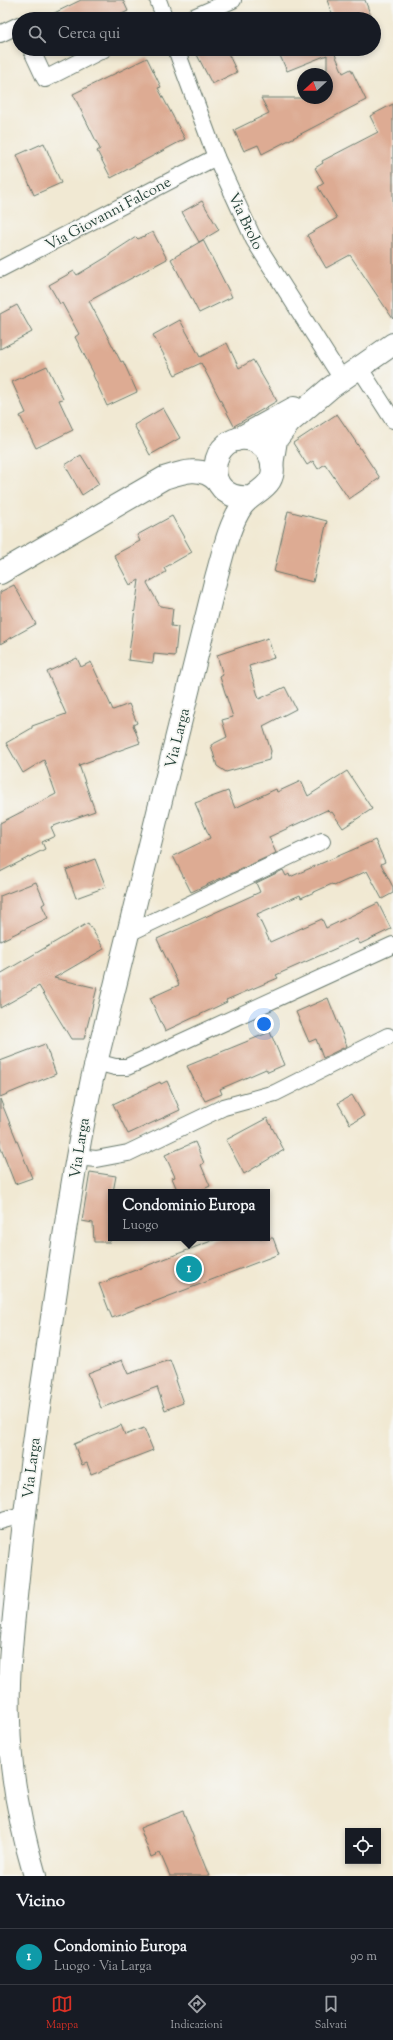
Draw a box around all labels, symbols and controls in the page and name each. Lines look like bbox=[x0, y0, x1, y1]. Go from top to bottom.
search box bbox=[12, 12, 381, 56]
icon: search bbox=[26, 23, 48, 45]
text: Cerca qui bbox=[58, 24, 120, 45]
north arrow bbox=[297, 68, 333, 104]
street label: Via Giovanni Falcone bbox=[42, 172, 175, 256]
street label: Via Brolo bbox=[222, 190, 267, 254]
street label: Via Larga bbox=[161, 706, 196, 771]
your location bbox=[254, 1014, 274, 1034]
street label: Via Larga bbox=[65, 1116, 96, 1180]
popup bbox=[108, 1189, 270, 1241]
text: Condominio Europa bbox=[123, 1196, 255, 1217]
text: Luogo bbox=[123, 1217, 158, 1235]
pin: 1 bbox=[176, 1254, 202, 1284]
street label: Via Larga bbox=[18, 1436, 47, 1500]
map controls bbox=[345, 1828, 381, 1864]
button: locate bbox=[345, 1828, 381, 1864]
text: Vicino bbox=[16, 1890, 65, 1914]
text: Condominio Europa bbox=[54, 1937, 187, 1958]
text: 1 bbox=[27, 1948, 31, 1966]
text: 90 m bbox=[350, 1948, 377, 1966]
text: Luogo · Via Larga bbox=[54, 1958, 152, 1976]
tab: Mappa bbox=[46, 1993, 78, 2033]
tab: Indicazioni bbox=[170, 1993, 223, 2033]
tab: Salvati bbox=[315, 1993, 347, 2033]

